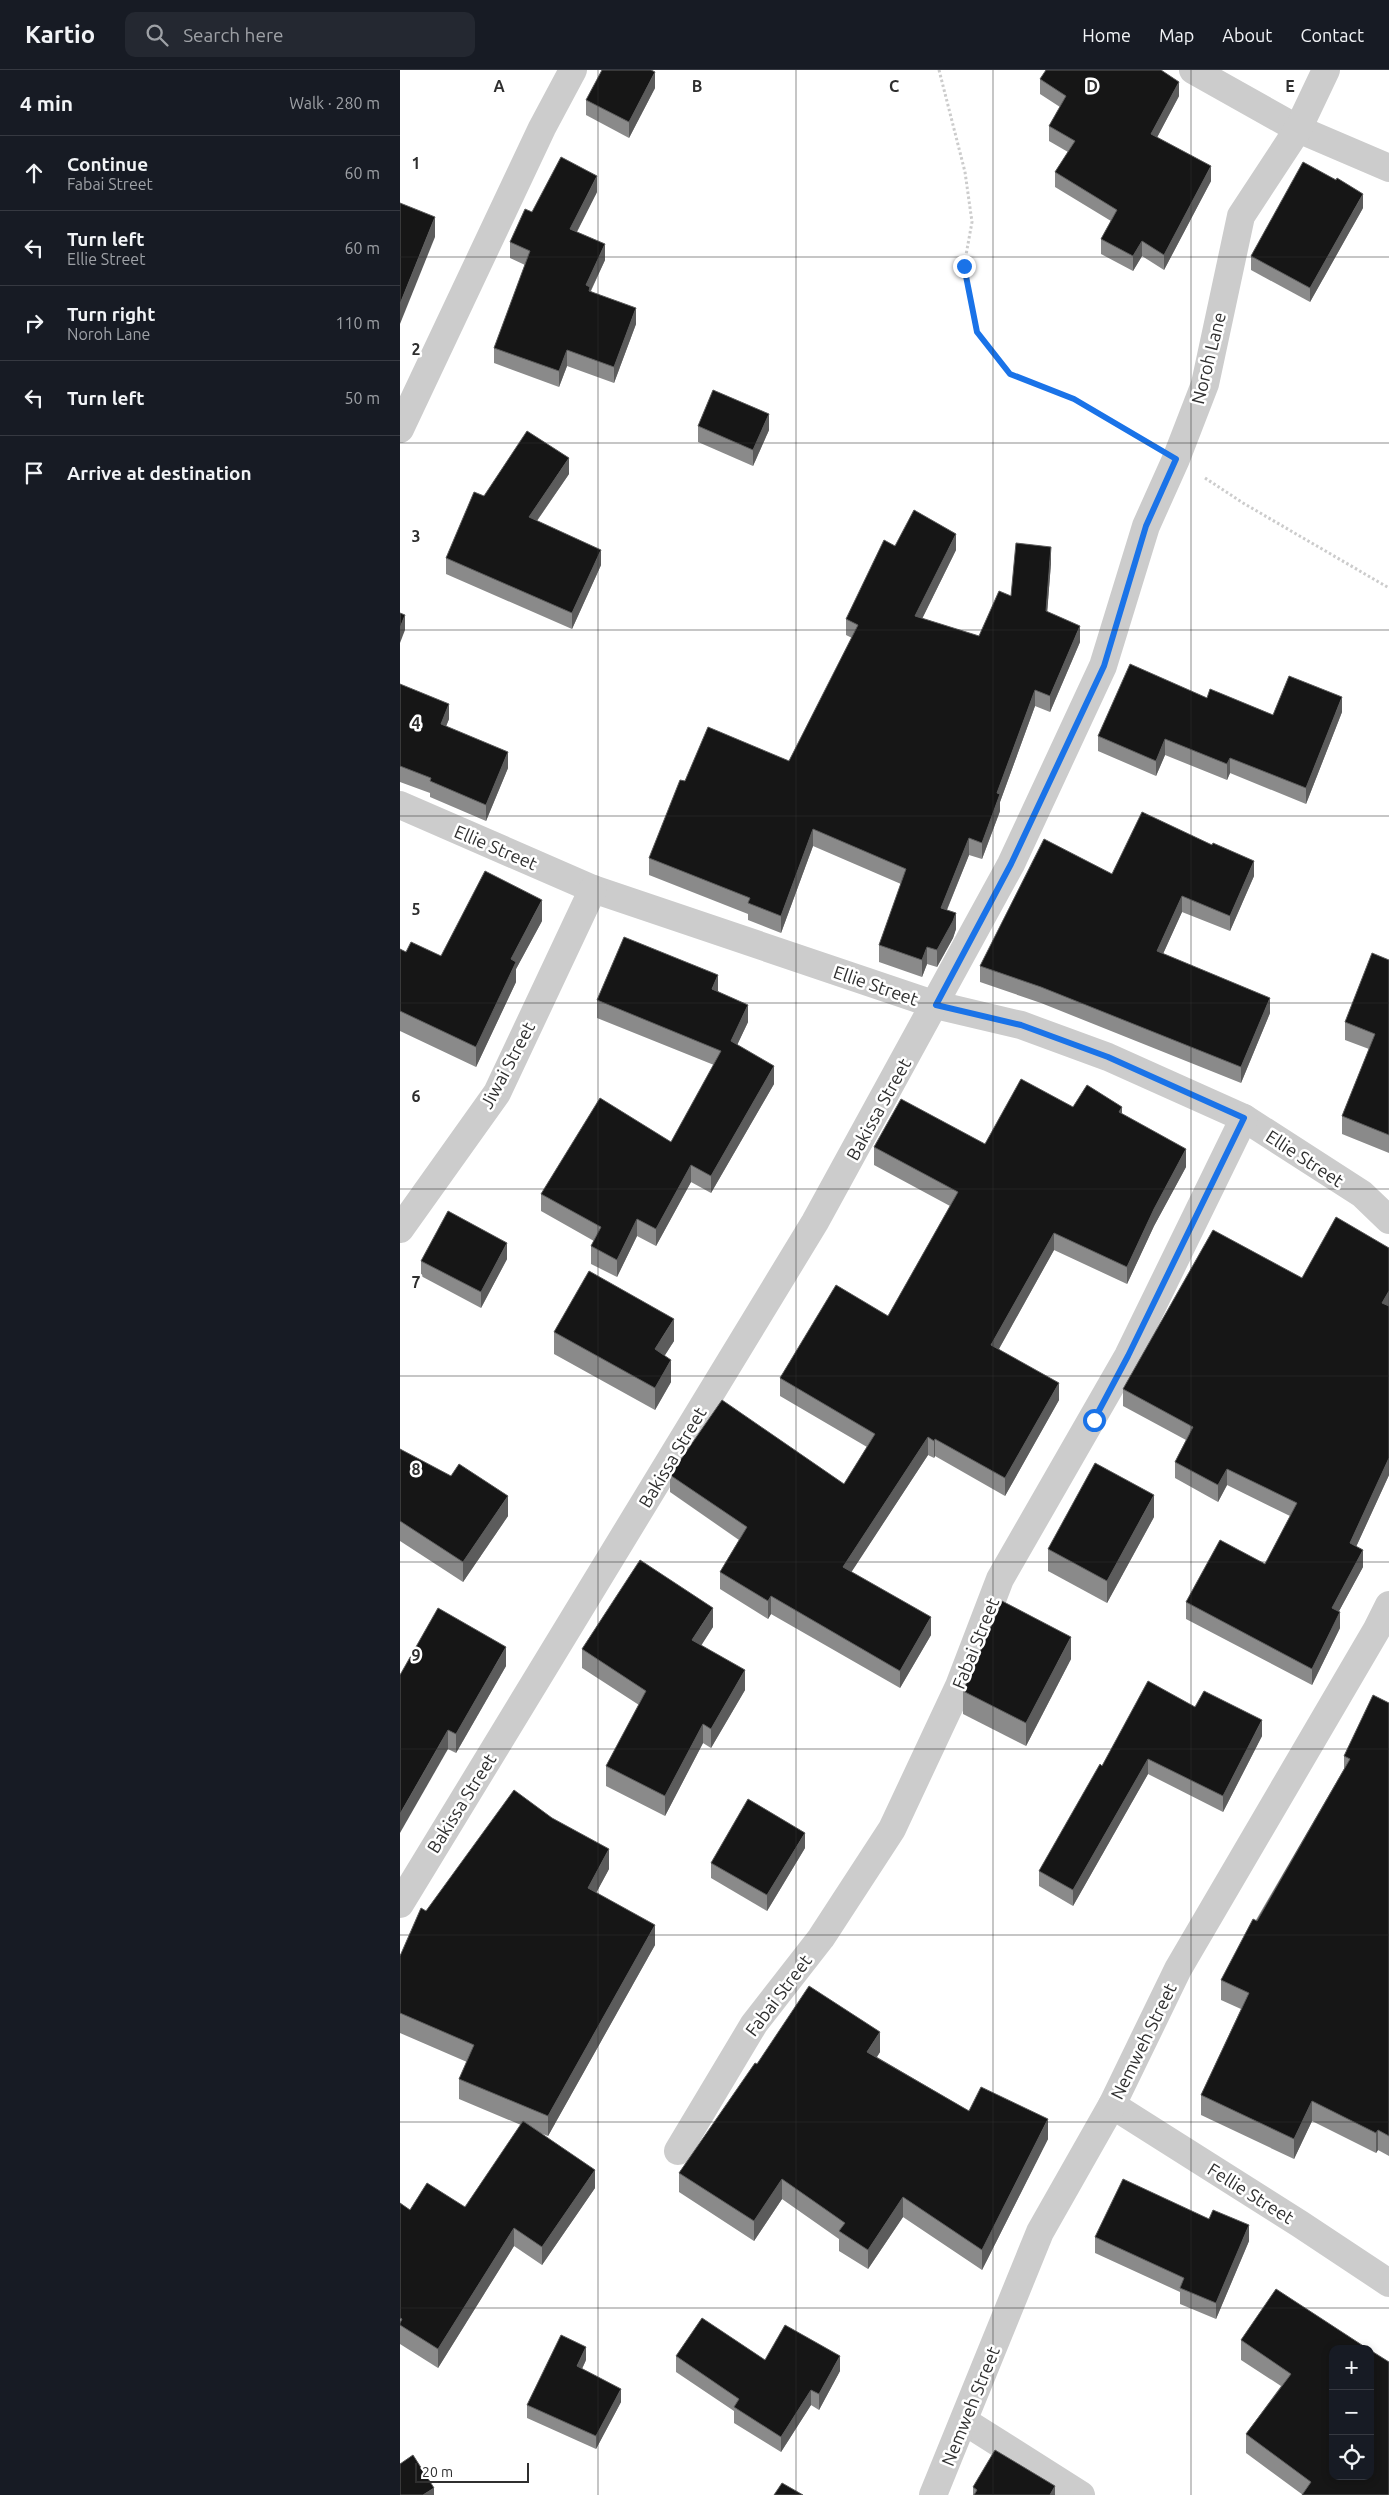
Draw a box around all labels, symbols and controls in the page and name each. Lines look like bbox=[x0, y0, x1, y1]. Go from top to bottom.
search box bbox=[125, 12, 475, 57]
text: Kartio bbox=[25, 21, 95, 48]
icon: search bbox=[143, 21, 171, 49]
text: Search here bbox=[183, 24, 284, 46]
text: Home bbox=[1082, 25, 1131, 45]
text: Map bbox=[1159, 25, 1194, 45]
text: About bbox=[1222, 25, 1272, 45]
text: Contact bbox=[1300, 25, 1364, 45]
text: A bbox=[493, 77, 505, 95]
text: B bbox=[692, 77, 702, 95]
text: C bbox=[889, 77, 899, 95]
text: D bbox=[1086, 77, 1098, 95]
text: E bbox=[1285, 77, 1295, 95]
text: 4 min bbox=[20, 91, 73, 115]
text: Walk · 280 m bbox=[289, 94, 380, 112]
text: Continue bbox=[67, 153, 148, 175]
text: 1 bbox=[411, 154, 421, 172]
icon: ahead bbox=[20, 159, 48, 187]
text: 60 m bbox=[344, 164, 380, 182]
text: Fabai Street bbox=[67, 175, 153, 193]
text: Turn left bbox=[67, 228, 145, 250]
icon: left bbox=[20, 234, 48, 262]
text: 60 m bbox=[344, 239, 380, 257]
text: Ellie Street bbox=[67, 250, 145, 268]
route end bbox=[953, 255, 976, 278]
text: Turn right bbox=[67, 303, 155, 325]
icon: right bbox=[20, 309, 48, 337]
street label: Noroh Lane bbox=[1187, 310, 1229, 406]
text: 110 m bbox=[335, 314, 380, 332]
text: Noroh Lane bbox=[67, 325, 150, 343]
text: 2 bbox=[411, 340, 421, 358]
icon: left bbox=[20, 384, 48, 412]
text: Turn left bbox=[67, 387, 145, 409]
text: 50 m bbox=[344, 389, 380, 407]
icon: arrive bbox=[20, 459, 48, 487]
text: Arrive at destination bbox=[67, 462, 252, 484]
text: 3 bbox=[411, 527, 421, 545]
text: 4 bbox=[411, 714, 421, 732]
street label: Ellie Street bbox=[451, 821, 541, 873]
text: 5 bbox=[411, 900, 421, 918]
street label: Ellie Street bbox=[831, 961, 921, 1009]
street label: Jiwai Street bbox=[476, 1018, 538, 1112]
street label: Bakissa Street bbox=[842, 1055, 914, 1163]
text: 6 bbox=[411, 1087, 421, 1105]
street label: Ellie Street bbox=[1263, 1126, 1347, 1190]
text: 7 bbox=[411, 1273, 421, 1291]
street label: Bakissa Street bbox=[634, 1403, 710, 1511]
route start bbox=[1083, 1409, 1106, 1432]
text: 8 bbox=[411, 1460, 421, 1478]
street label: Fabai Street bbox=[948, 1594, 1002, 1692]
text: 9 bbox=[411, 1646, 421, 1664]
street label: Bakissa Street bbox=[422, 1750, 500, 1856]
street label: Fabai Street bbox=[741, 1950, 815, 2040]
street label: Nemweh Street bbox=[1106, 1980, 1180, 2102]
street label: Fellie Street bbox=[1204, 2159, 1298, 2227]
street label: Nemweh Street bbox=[937, 2343, 1003, 2469]
map controls bbox=[1329, 2345, 1374, 2480]
button: + bbox=[1329, 2345, 1374, 2390]
button: − bbox=[1329, 2390, 1374, 2435]
button: locate bbox=[1329, 2435, 1374, 2480]
scale bar bbox=[415, 2460, 529, 2483]
text: 20 m bbox=[422, 2464, 453, 2480]

